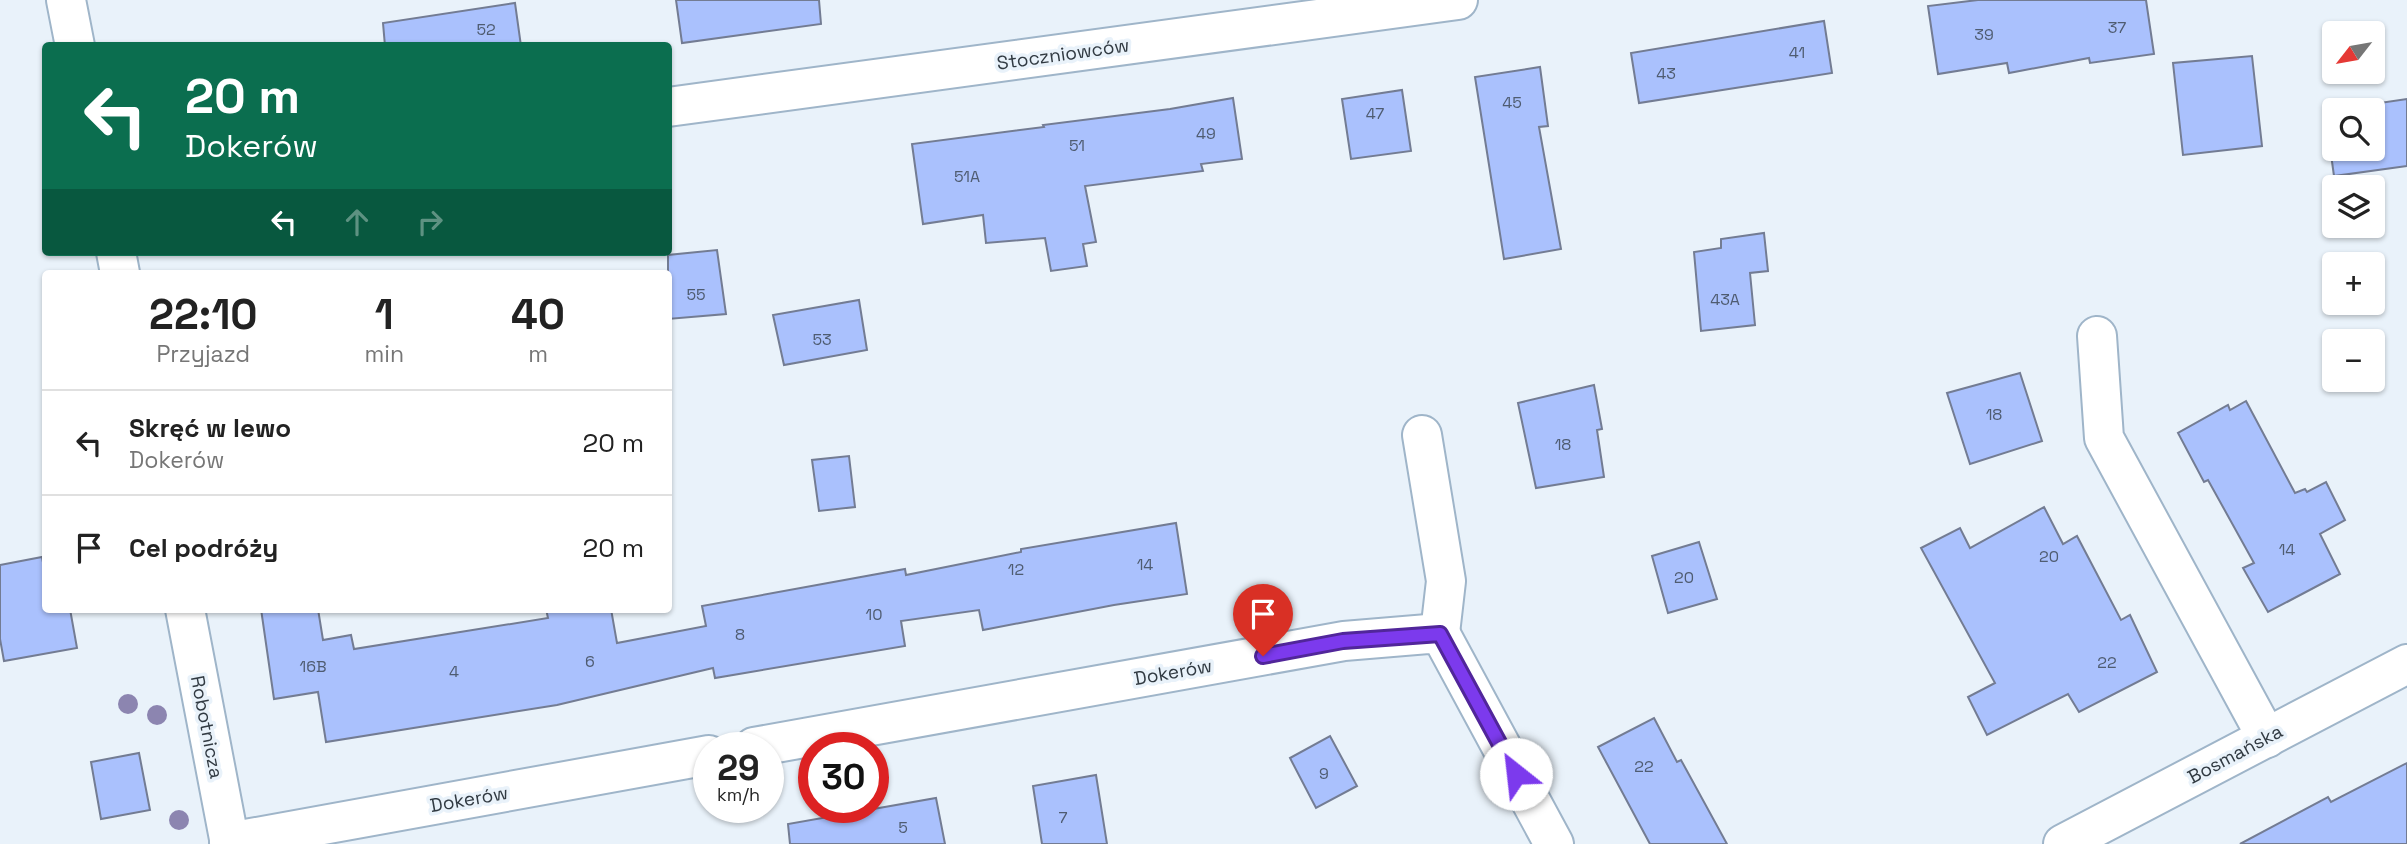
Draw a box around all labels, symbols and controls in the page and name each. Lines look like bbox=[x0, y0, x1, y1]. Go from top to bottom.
house number: 37 bbox=[2108, 17, 2126, 38]
house number: 52 bbox=[476, 19, 496, 40]
north arrow bbox=[2322, 21, 2385, 84]
map controls bbox=[2322, 21, 2385, 392]
house number: 39 bbox=[1974, 24, 1994, 45]
street label: Stoczniowców bbox=[995, 32, 1131, 76]
house number: 41 bbox=[1789, 42, 1805, 63]
house number: 43 bbox=[1656, 63, 1676, 84]
text: 20 m bbox=[185, 65, 300, 127]
icon: left bbox=[70, 70, 161, 161]
house number: 45 bbox=[1502, 92, 1522, 113]
button: search bbox=[2322, 98, 2385, 161]
house number: 47 bbox=[1366, 103, 1384, 124]
house number: 49 bbox=[1196, 123, 1216, 144]
text: Dokerów bbox=[185, 126, 318, 166]
house number: 51 bbox=[1069, 135, 1085, 156]
house number: 51A bbox=[954, 166, 980, 187]
button: layers bbox=[2322, 175, 2385, 238]
icon: left bbox=[265, 203, 303, 241]
icon: ahead bbox=[338, 203, 376, 241]
icon: right bbox=[411, 203, 449, 241]
button: + bbox=[2322, 252, 2385, 315]
house number: 55 bbox=[686, 284, 706, 305]
text: 22:10 bbox=[149, 288, 258, 341]
text: 1 bbox=[375, 288, 394, 341]
text: 40 bbox=[511, 288, 565, 341]
house number: 43A bbox=[1710, 289, 1740, 310]
house number: 53 bbox=[812, 329, 832, 350]
button: − bbox=[2322, 329, 2385, 392]
text: Przyjazd bbox=[156, 339, 250, 369]
text: min bbox=[365, 339, 404, 369]
text: m bbox=[528, 339, 548, 369]
house number: 18 bbox=[1986, 404, 2002, 425]
text: Skręć w lewo bbox=[129, 411, 291, 445]
icon: left bbox=[70, 424, 108, 462]
text: 20 m bbox=[583, 426, 644, 460]
house number: 18 bbox=[1555, 434, 1571, 455]
text: Dokerów bbox=[129, 445, 225, 475]
icon: arrive bbox=[70, 529, 108, 567]
text: Cel podróży bbox=[129, 531, 278, 565]
text: 20 m bbox=[583, 531, 644, 565]
house number: 14 bbox=[2279, 539, 2295, 560]
house number: 20 bbox=[2039, 546, 2059, 567]
house number: 14 bbox=[1137, 554, 1153, 575]
house number: 12 bbox=[1008, 559, 1024, 580]
house number: 20 bbox=[1674, 567, 1694, 588]
pin bbox=[1233, 584, 1293, 656]
icon: arrive bbox=[1244, 595, 1282, 633]
house number: 10 bbox=[866, 604, 882, 625]
house number: 8 bbox=[735, 624, 745, 645]
house number: 6 bbox=[585, 651, 595, 672]
house number: 22 bbox=[2097, 652, 2117, 673]
street label: Dokerów bbox=[1132, 653, 1214, 691]
house number: 16B bbox=[299, 656, 327, 677]
house number: 4 bbox=[449, 661, 459, 682]
street label: Robotnicza bbox=[185, 673, 229, 781]
street label: Bosmańska bbox=[2183, 718, 2287, 789]
speed limit sign: 30 bbox=[798, 732, 889, 823]
position arrow bbox=[1479, 737, 1553, 811]
text: 29 bbox=[717, 746, 760, 790]
house number: 22 bbox=[1634, 756, 1654, 777]
house number: 9 bbox=[1319, 763, 1329, 784]
street label: Dokerów bbox=[428, 780, 510, 818]
text: km/h bbox=[717, 783, 760, 806]
house number: 7 bbox=[1058, 807, 1068, 828]
house number: 5 bbox=[898, 817, 908, 838]

